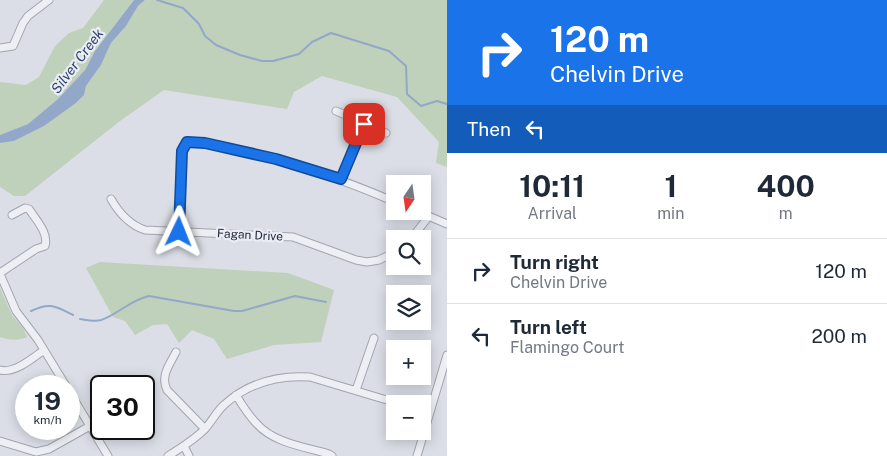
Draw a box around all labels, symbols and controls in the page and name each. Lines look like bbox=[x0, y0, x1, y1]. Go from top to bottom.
text: 120 m bbox=[550, 19, 649, 60]
icon: right bbox=[467, 20, 532, 85]
water label: Silver Creek bbox=[48, 25, 107, 96]
text: Chelvin Drive bbox=[550, 61, 684, 87]
pin bbox=[343, 103, 385, 145]
icon: arrive bbox=[350, 110, 378, 138]
icon: left bbox=[521, 115, 549, 143]
text: Then bbox=[467, 118, 511, 140]
text: 10:11 bbox=[519, 168, 585, 204]
text: 1 bbox=[664, 168, 677, 204]
text: 400 bbox=[757, 168, 815, 204]
north arrow bbox=[386, 175, 431, 220]
map controls bbox=[386, 175, 431, 440]
text: Arrival bbox=[527, 204, 577, 223]
text: min bbox=[657, 204, 684, 223]
text: m bbox=[779, 204, 793, 223]
position arrow bbox=[152, 205, 204, 257]
street label: Fagan Drive bbox=[217, 226, 284, 244]
button: search bbox=[386, 230, 431, 275]
text: Turn right bbox=[510, 251, 599, 273]
icon: right bbox=[467, 257, 495, 285]
text: 120 m bbox=[815, 260, 867, 282]
text: Chelvin Drive bbox=[510, 273, 607, 292]
button: layers bbox=[386, 285, 431, 330]
text: Turn left bbox=[510, 316, 587, 338]
icon: left bbox=[467, 322, 495, 350]
text: 200 m bbox=[811, 325, 867, 347]
text: Flamingo Court bbox=[510, 338, 624, 357]
button: + bbox=[386, 340, 431, 385]
speed limit sign: 30 bbox=[90, 375, 155, 440]
text: 19 bbox=[34, 386, 61, 416]
button: − bbox=[386, 395, 431, 440]
text: km/h bbox=[33, 413, 62, 427]

